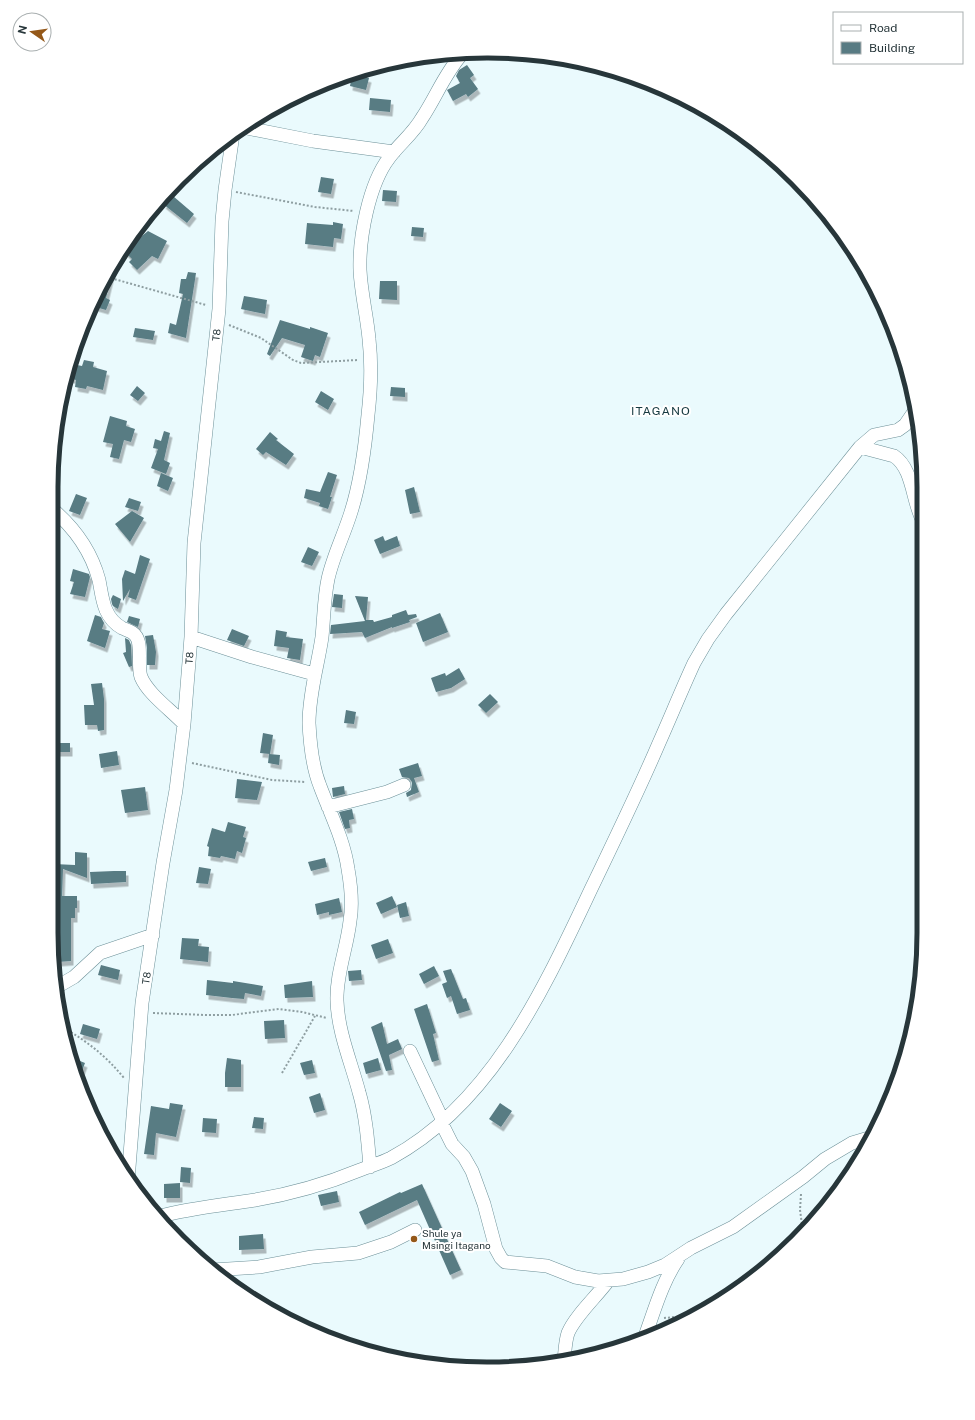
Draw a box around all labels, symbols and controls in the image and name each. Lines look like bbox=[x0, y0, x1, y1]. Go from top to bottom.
north arrow bbox=[12, 12, 52, 52]
legend bbox=[833, 12, 963, 64]
text: Road bbox=[869, 21, 897, 35]
text: N bbox=[15, 24, 29, 35]
text: Building bbox=[869, 41, 915, 55]
street label: T8 bbox=[209, 328, 223, 342]
district label: ITAGANO bbox=[631, 404, 691, 418]
street label: T8 bbox=[183, 651, 195, 665]
street label: T8 bbox=[139, 971, 153, 985]
place label: Shule ya Msingi Itagano bbox=[422, 1227, 491, 1251]
marker: Shule ya Msingi Itagano bbox=[409, 1234, 419, 1244]

